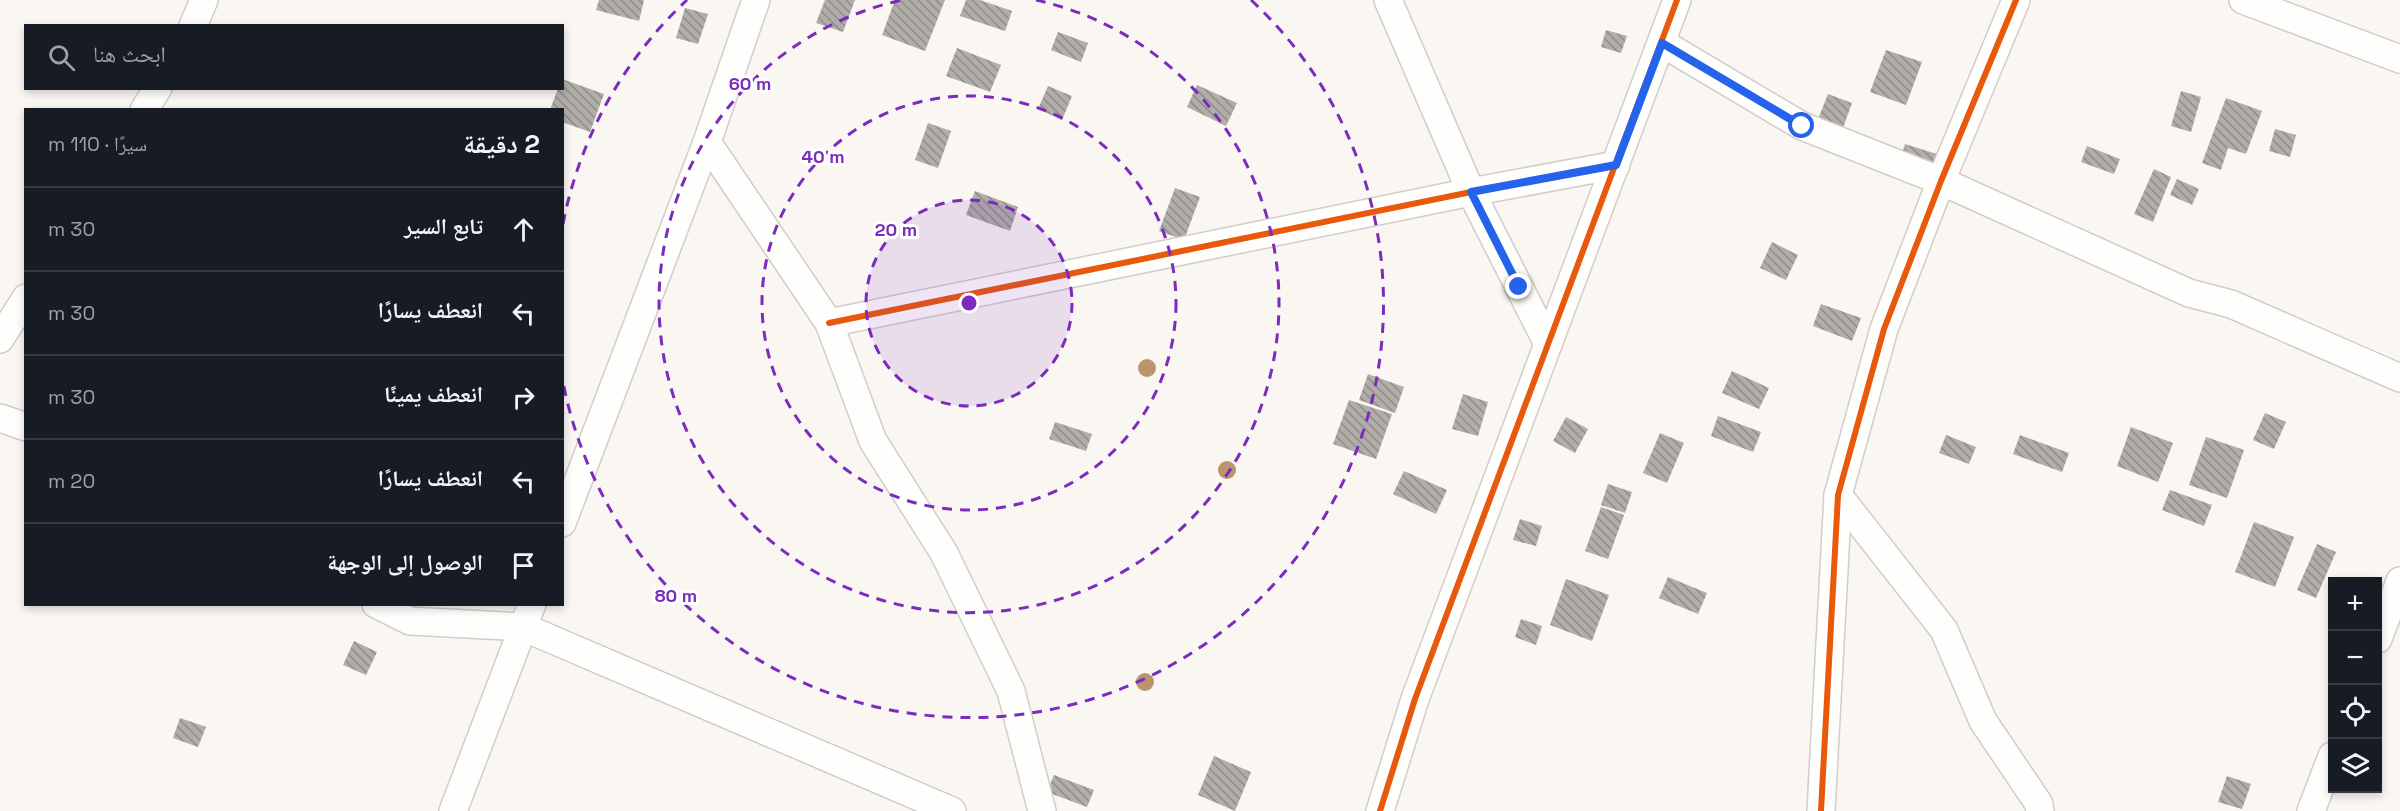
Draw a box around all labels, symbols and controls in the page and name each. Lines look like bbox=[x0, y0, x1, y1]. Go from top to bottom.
search box bbox=[24, 24, 564, 90]
text: ابحث هنا bbox=[93, 40, 166, 68]
icon: search bbox=[45, 41, 78, 74]
text: 60 m bbox=[729, 72, 771, 95]
route start bbox=[1788, 112, 1814, 138]
text: 2 دقيقة bbox=[463, 127, 540, 161]
text: سيرًا · 110 m bbox=[48, 131, 147, 157]
text: 40 m bbox=[801, 145, 845, 168]
text: تابع السير bbox=[404, 212, 483, 240]
icon: ahead bbox=[507, 213, 540, 246]
text: 30 m bbox=[48, 216, 95, 242]
text: 20 m bbox=[875, 218, 917, 241]
route end bbox=[1505, 273, 1531, 299]
centre of rings bbox=[959, 293, 979, 313]
text: انعطف يسارًا bbox=[378, 296, 483, 324]
icon: left bbox=[507, 297, 540, 330]
text: 30 m bbox=[48, 300, 95, 326]
text: انعطف يمينًا bbox=[384, 380, 483, 408]
icon: right bbox=[507, 381, 540, 414]
text: 30 m bbox=[48, 384, 95, 410]
text: انعطف يسارًا bbox=[378, 464, 483, 492]
icon: left bbox=[507, 465, 540, 498]
text: 20 m bbox=[48, 468, 95, 494]
text: الوصول إلى الوجهة bbox=[327, 548, 483, 576]
icon: arrive bbox=[507, 549, 540, 582]
map controls bbox=[2328, 577, 2382, 793]
button: + bbox=[2328, 577, 2382, 631]
text: 80 m bbox=[655, 584, 697, 607]
button: − bbox=[2328, 631, 2382, 685]
button: locate bbox=[2328, 685, 2382, 739]
button: layers bbox=[2328, 739, 2382, 793]

